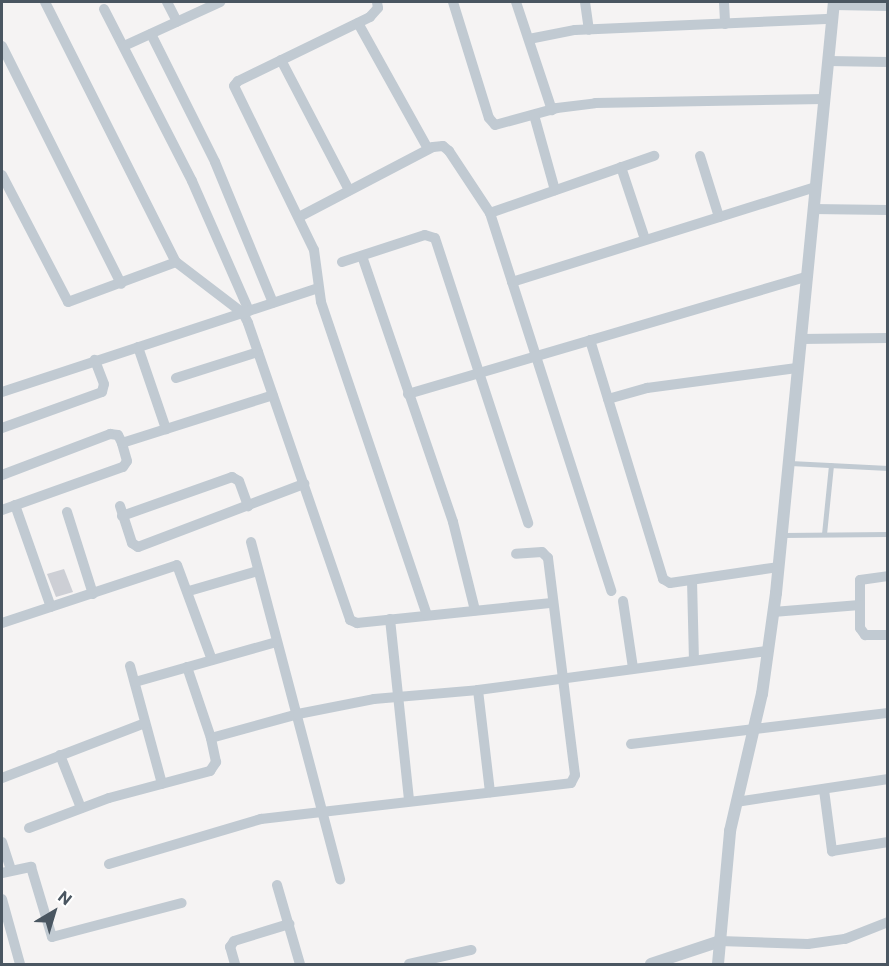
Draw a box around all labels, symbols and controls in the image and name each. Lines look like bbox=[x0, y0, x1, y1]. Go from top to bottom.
north arrow bbox=[24, 882, 84, 942]
text: N bbox=[55, 886, 76, 909]

